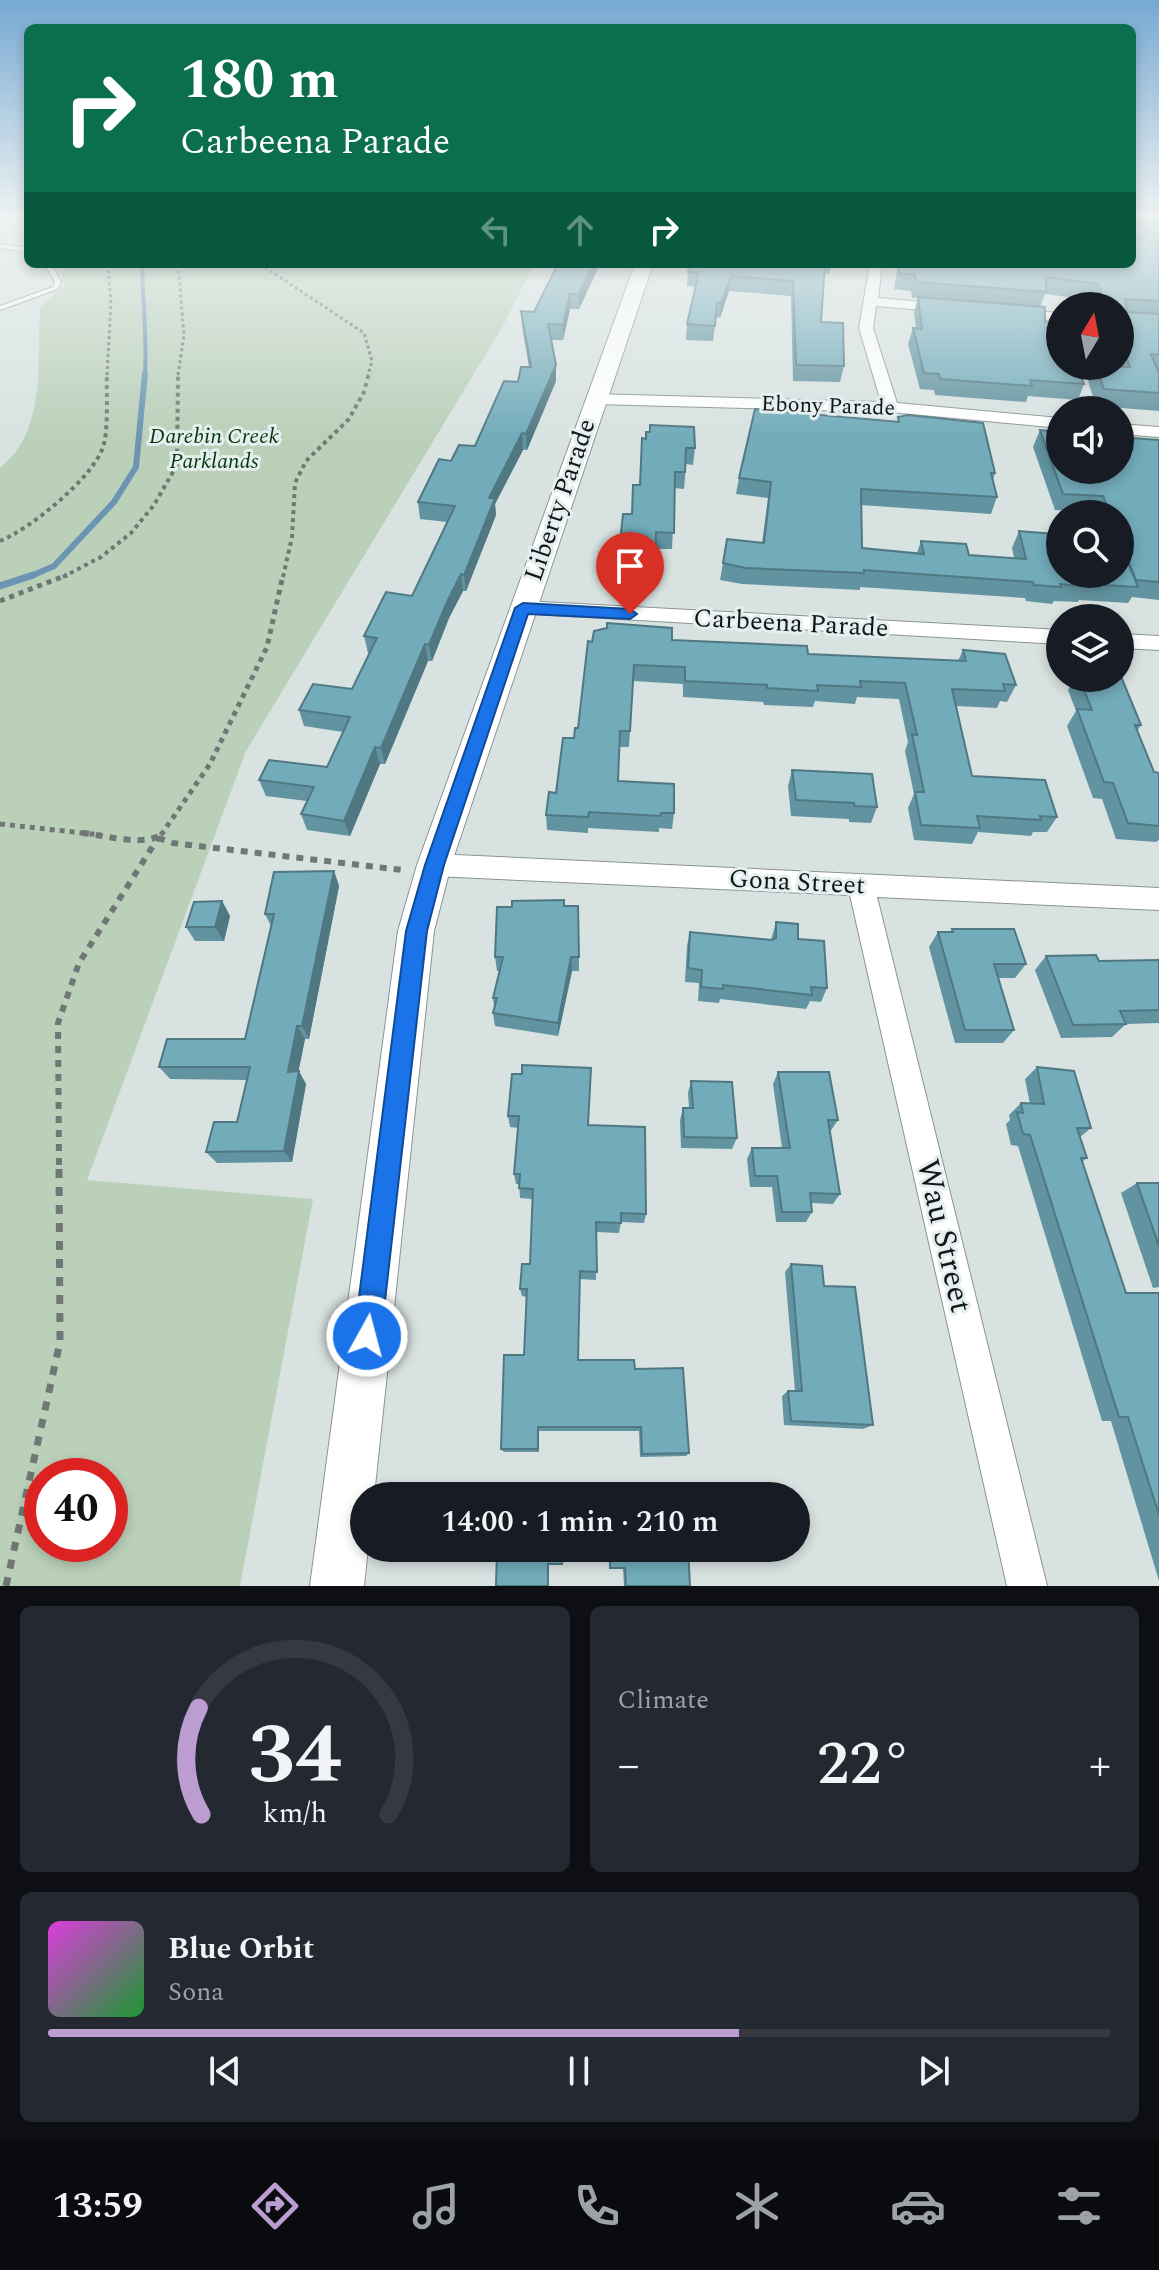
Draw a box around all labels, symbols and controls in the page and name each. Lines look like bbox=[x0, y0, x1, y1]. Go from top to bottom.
text: 180 m bbox=[180, 38, 339, 123]
icon: right bbox=[48, 56, 152, 160]
text: Carbeena Parade bbox=[180, 115, 450, 170]
icon: left bbox=[474, 208, 518, 252]
icon: ahead bbox=[558, 208, 602, 252]
icon: right bbox=[642, 208, 686, 252]
north arrow bbox=[1046, 292, 1134, 380]
map controls bbox=[1046, 292, 1134, 692]
street label: Ebony Parade bbox=[760, 387, 896, 425]
button: sound bbox=[1046, 396, 1134, 484]
street label: Liberty Parade bbox=[513, 413, 607, 587]
park label: Darebin Creek Parklands bbox=[149, 420, 279, 478]
button: search bbox=[1046, 500, 1134, 588]
pin bbox=[596, 532, 664, 614]
icon: arrive bbox=[608, 544, 652, 588]
street label: Carbeena Parade bbox=[692, 598, 890, 648]
button: layers bbox=[1046, 604, 1134, 692]
street label: Gona Street bbox=[728, 858, 866, 906]
street label: Wau Street bbox=[903, 1154, 985, 1318]
position arrow bbox=[325, 1294, 409, 1378]
speed limit sign: 40 bbox=[24, 1458, 128, 1562]
text: 14:00 · 1 min · 210 m bbox=[441, 1499, 719, 1545]
text: Climate bbox=[618, 1680, 709, 1720]
text: 34 bbox=[248, 1693, 341, 1820]
text: 22° bbox=[817, 1719, 911, 1811]
text: − bbox=[618, 1732, 640, 1799]
text: + bbox=[1089, 1732, 1111, 1799]
text: km/h bbox=[263, 1792, 327, 1835]
text: Blue Orbit bbox=[168, 1926, 314, 1972]
text: Sona bbox=[168, 1972, 224, 2012]
icon: previous bbox=[203, 2049, 247, 2093]
icon: pause bbox=[557, 2049, 601, 2093]
icon: next bbox=[912, 2049, 956, 2093]
icon: directions bbox=[247, 2178, 303, 2234]
icon: music bbox=[408, 2178, 464, 2234]
icon: phone bbox=[569, 2178, 625, 2234]
icon: climate bbox=[729, 2178, 785, 2234]
icon: car bbox=[890, 2178, 946, 2234]
icon: filters bbox=[1051, 2178, 1107, 2234]
text: 13:59 bbox=[52, 2179, 143, 2234]

